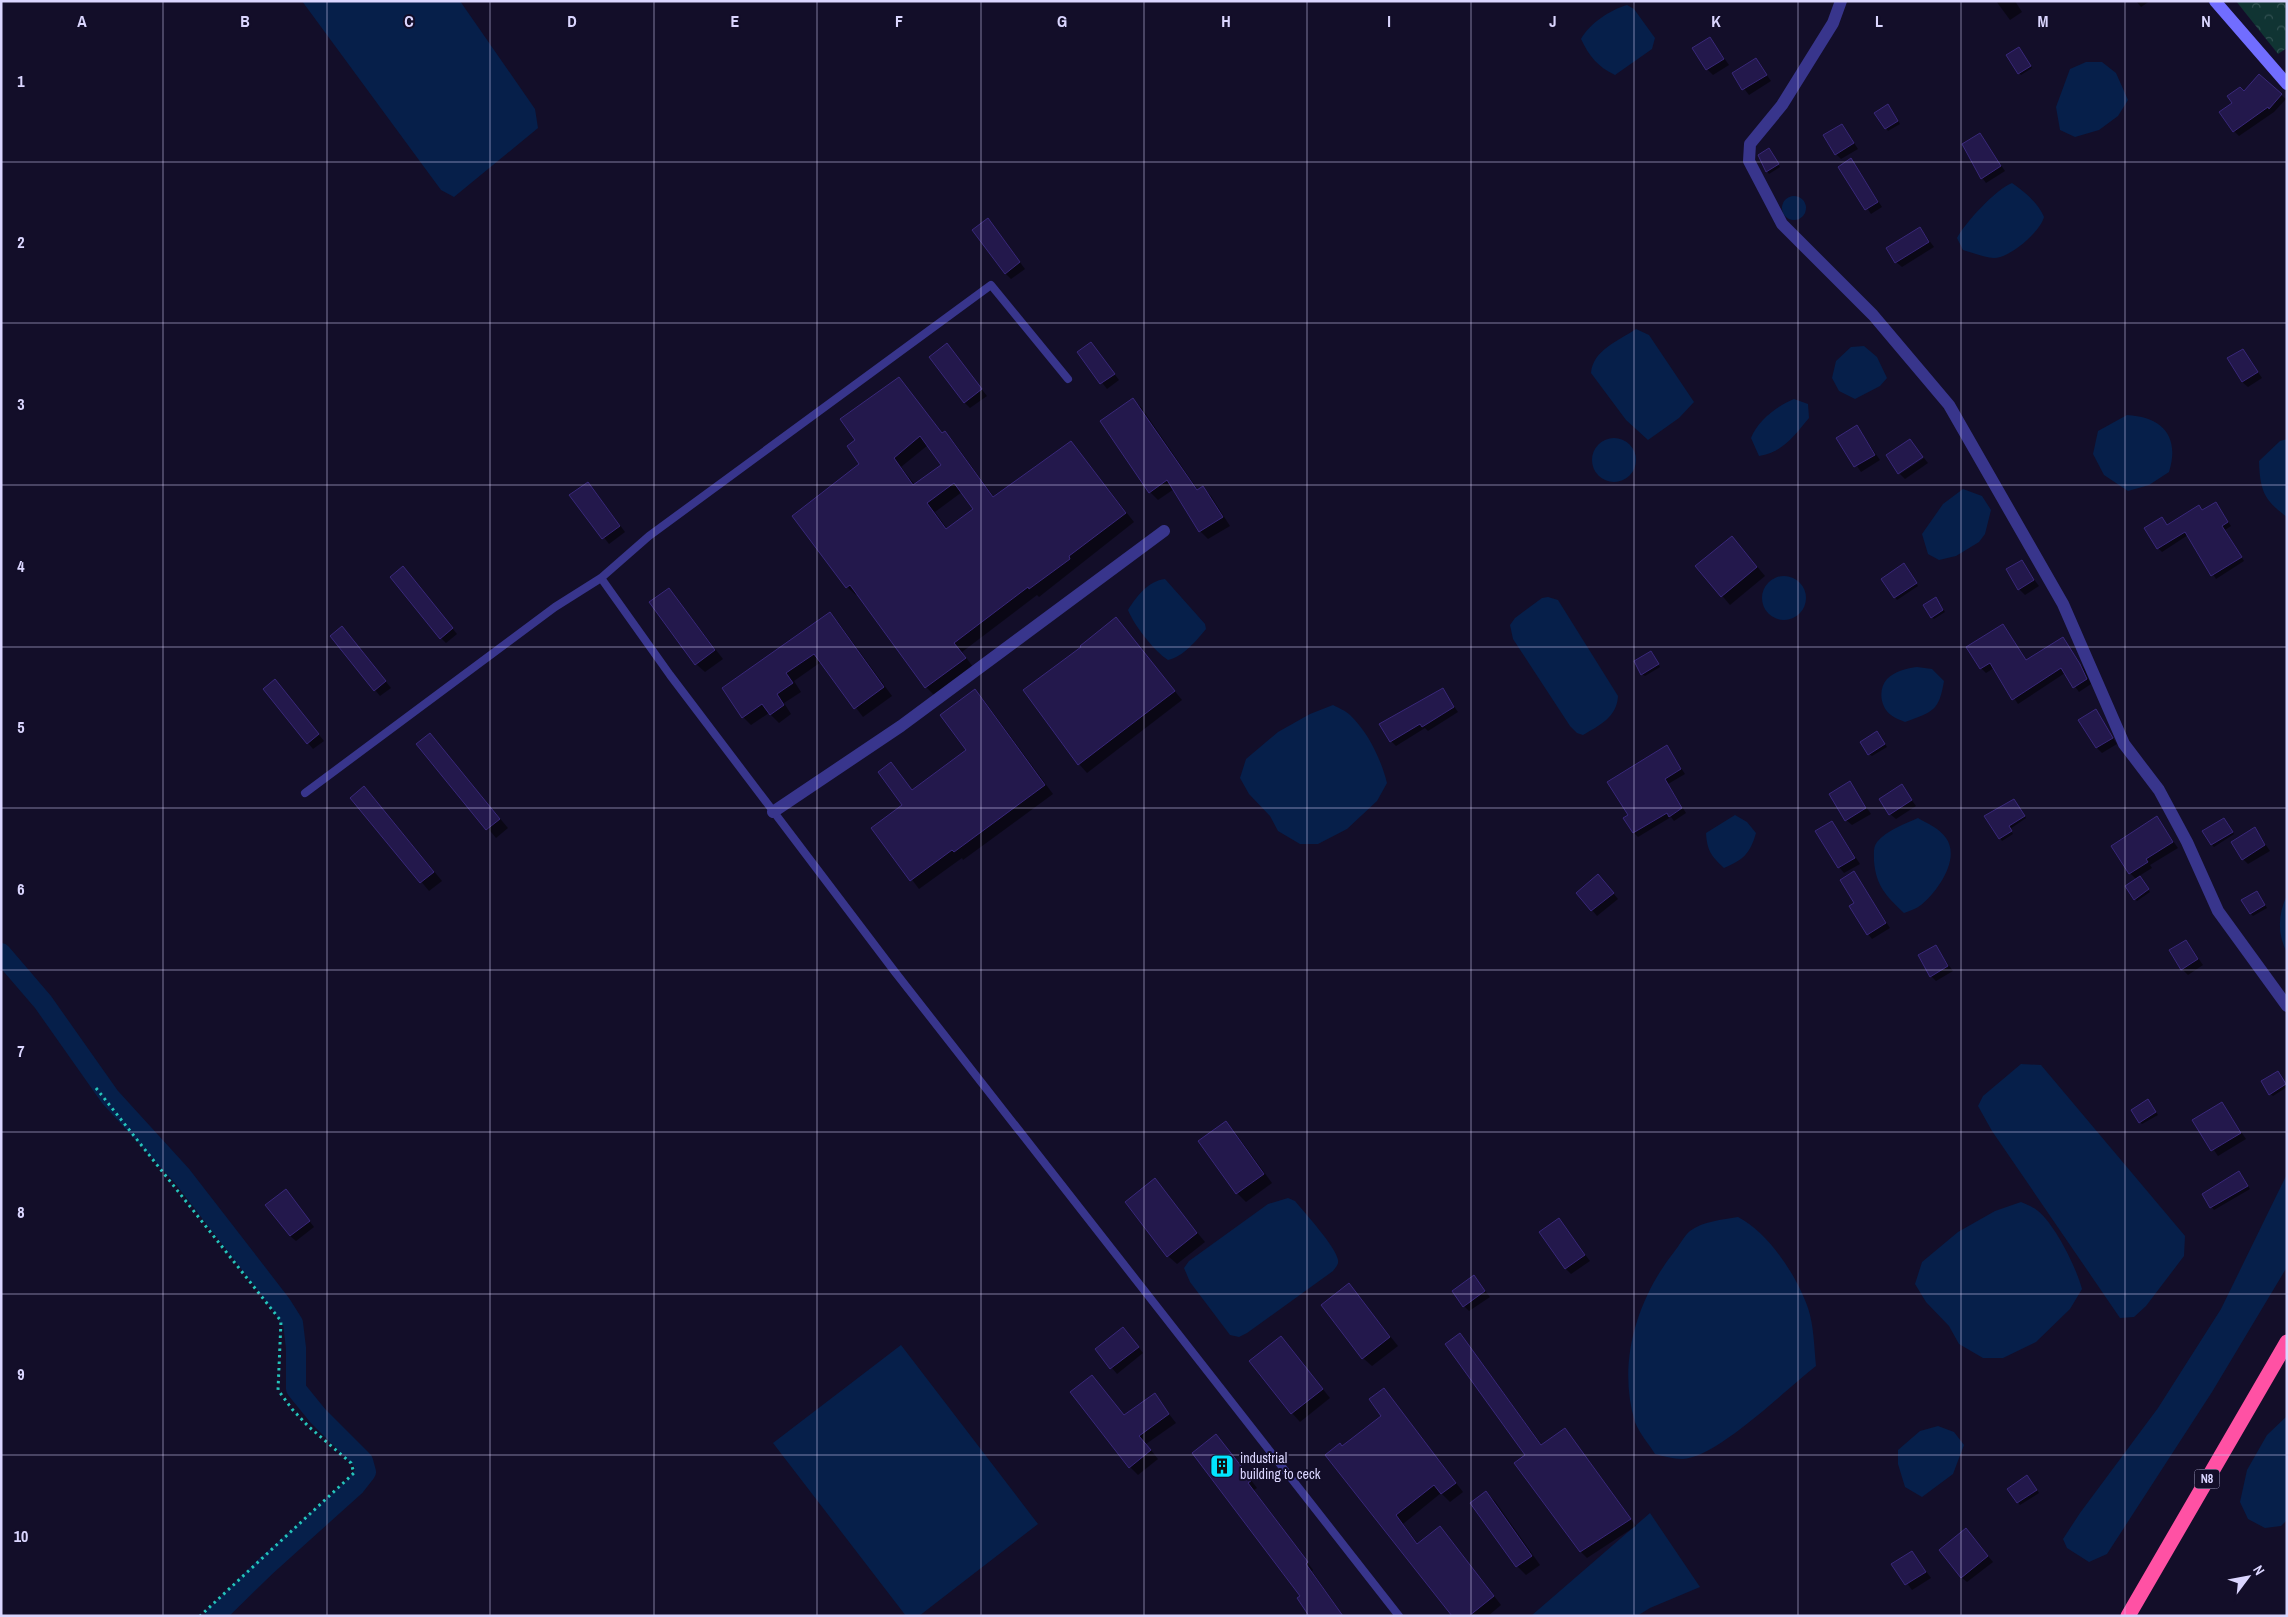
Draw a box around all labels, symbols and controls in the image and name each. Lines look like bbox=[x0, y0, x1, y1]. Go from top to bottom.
text: A bbox=[77, 10, 87, 32]
text: B bbox=[240, 10, 250, 32]
text: C bbox=[404, 10, 414, 32]
text: D bbox=[567, 10, 577, 32]
text: E bbox=[731, 10, 740, 32]
text: F bbox=[895, 10, 903, 32]
text: G bbox=[1057, 10, 1067, 32]
text: H bbox=[1221, 10, 1231, 32]
text: I bbox=[1387, 10, 1391, 32]
text: J bbox=[1549, 10, 1557, 32]
text: K bbox=[1711, 10, 1721, 32]
text: L bbox=[1875, 10, 1883, 32]
text: M bbox=[2038, 10, 2049, 32]
text: N bbox=[2201, 10, 2211, 32]
text: 1 bbox=[17, 70, 25, 92]
text: 2 bbox=[17, 231, 25, 253]
text: 3 bbox=[17, 393, 25, 415]
text: 4 bbox=[17, 555, 25, 577]
text: 5 bbox=[17, 716, 25, 738]
text: 6 bbox=[17, 878, 25, 900]
text: 7 bbox=[17, 1040, 25, 1062]
text: 8 bbox=[17, 1201, 25, 1223]
text: 9 bbox=[17, 1363, 25, 1385]
place label: industrial building to ceck bbox=[1240, 1449, 1321, 1483]
building icon: industrial building to ceck bbox=[1209, 1453, 1235, 1479]
road number: N8 bbox=[2194, 1470, 2220, 1488]
text: 10 bbox=[14, 1525, 28, 1547]
north arrow bbox=[2223, 1552, 2273, 1602]
text: N bbox=[2249, 1562, 2269, 1578]

